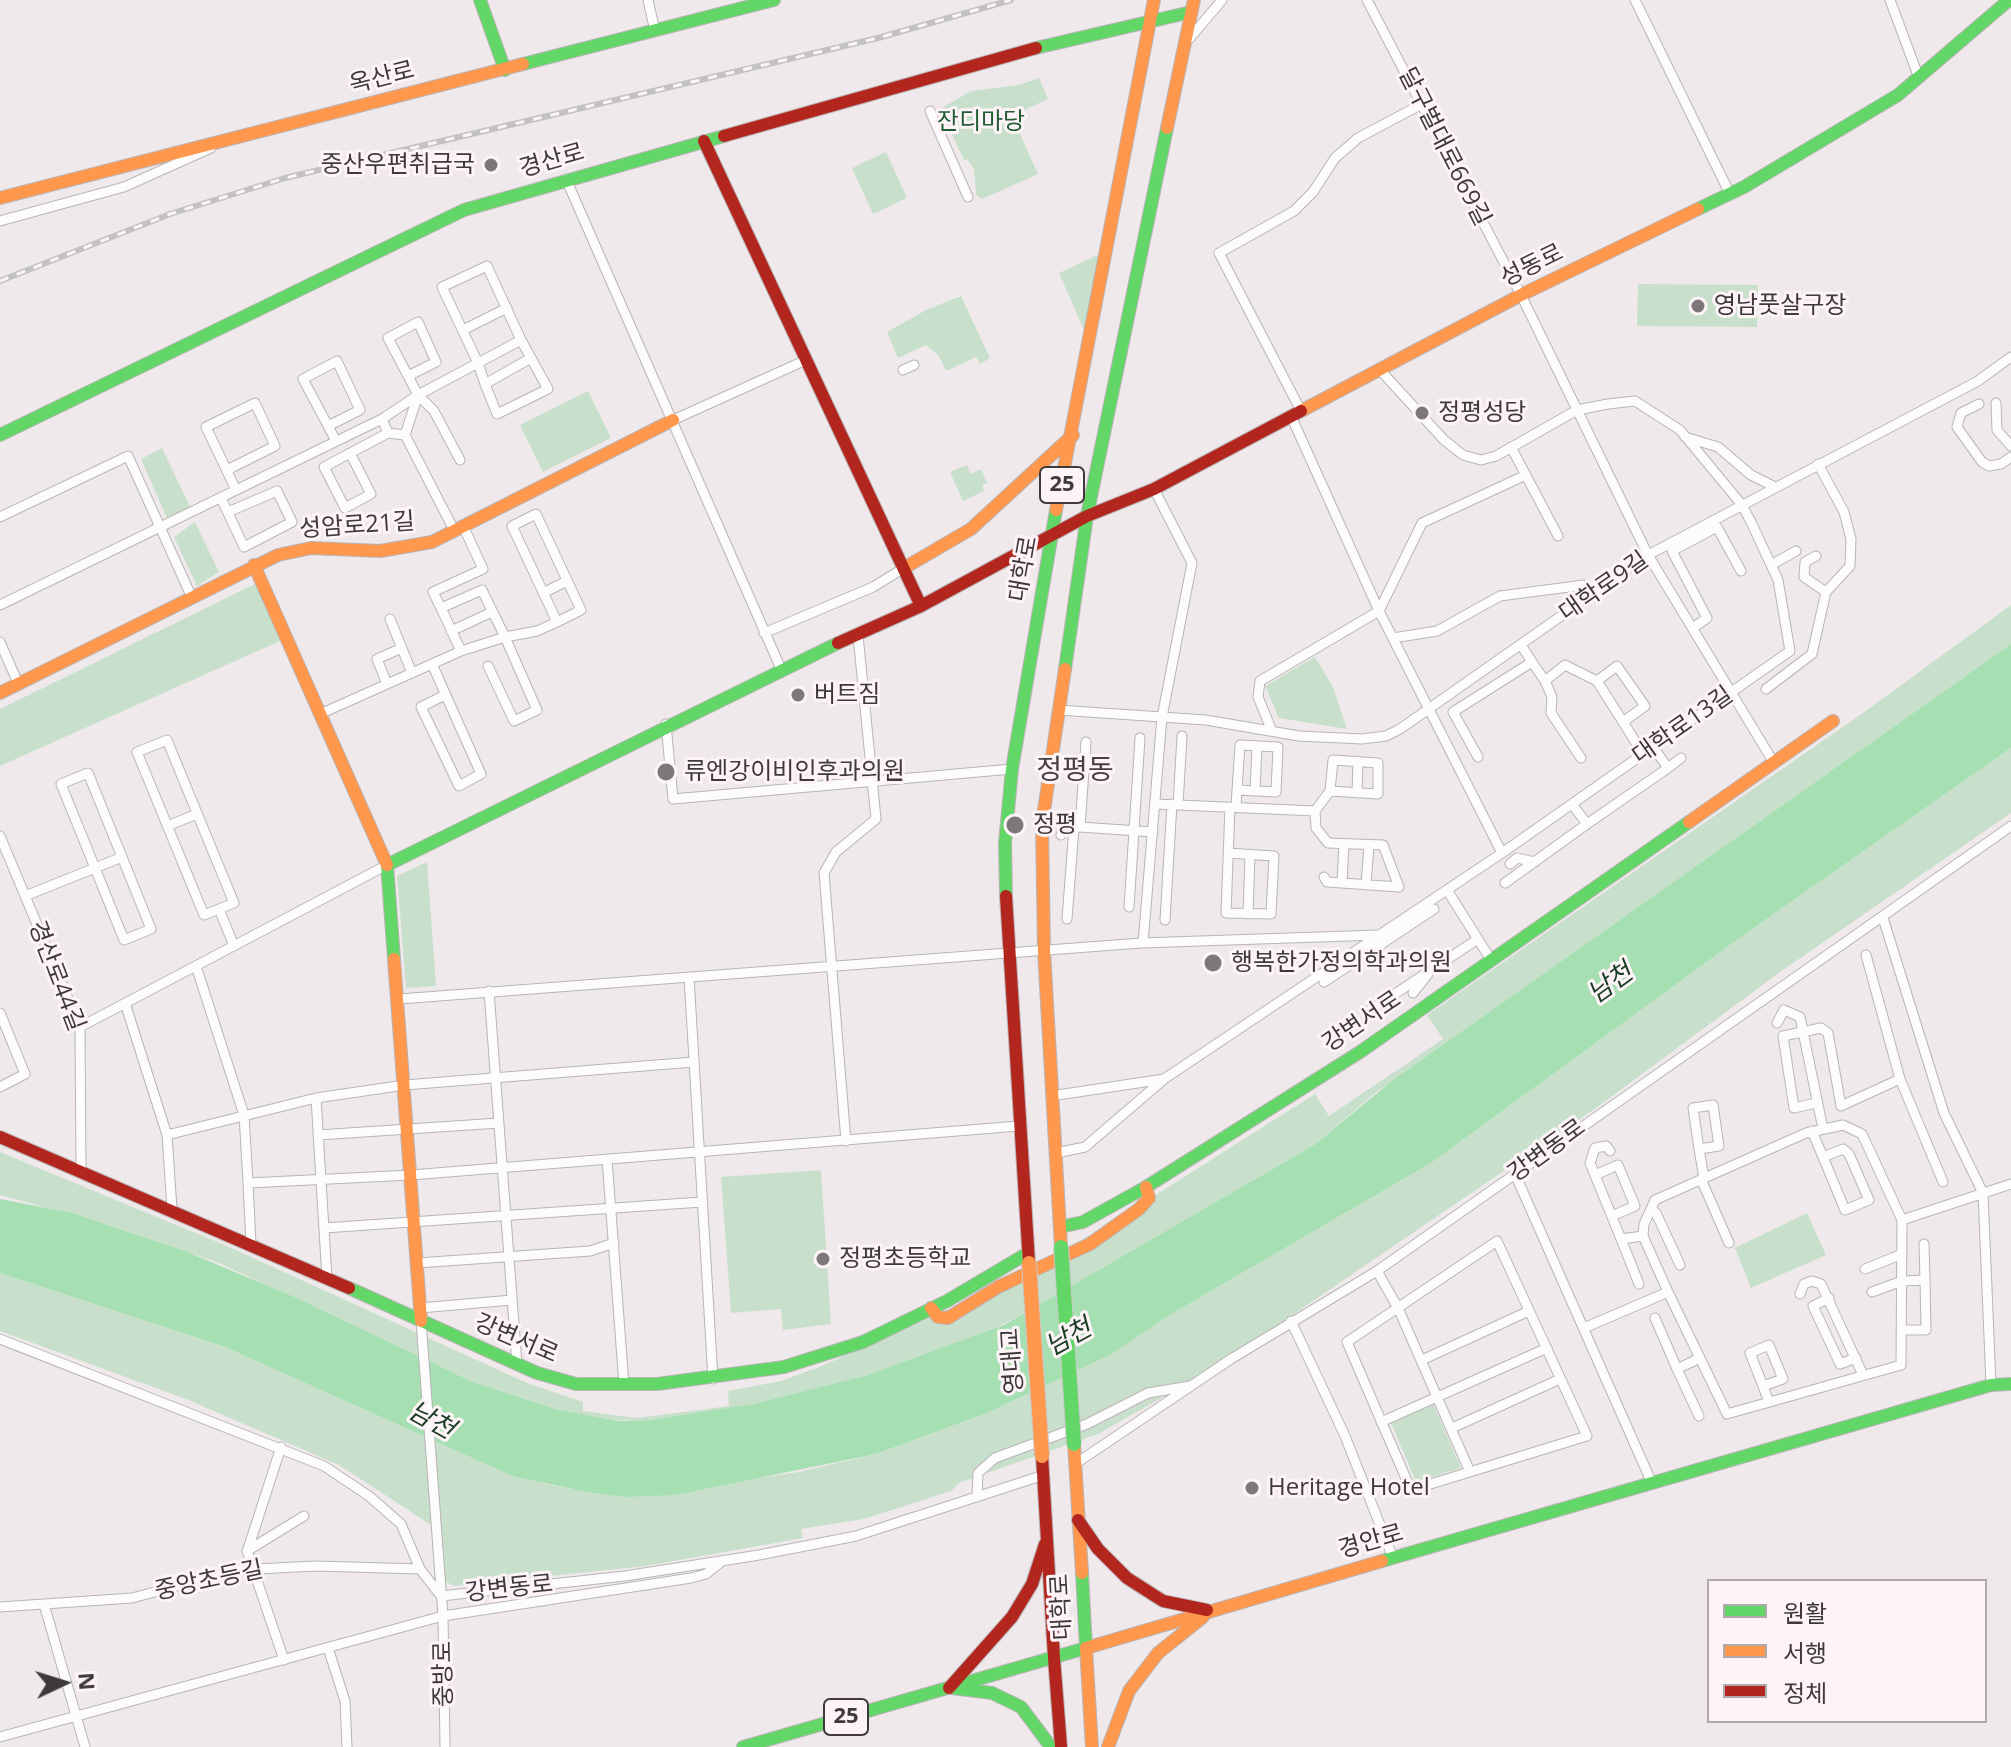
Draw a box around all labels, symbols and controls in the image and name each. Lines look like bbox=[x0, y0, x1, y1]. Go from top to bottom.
street label: 옥산로 bbox=[346, 56, 418, 100]
street label: 달구벌대로669길 bbox=[1392, 63, 1496, 231]
park label: 잔디마당 bbox=[937, 108, 1025, 136]
street label: 경산로 bbox=[516, 138, 588, 184]
place label: 중산우편취급국 bbox=[320, 151, 475, 179]
marker: 중산우편취급국 bbox=[482, 156, 500, 174]
street label: 성동로 bbox=[1496, 239, 1568, 293]
place label: 영남풋살구장 bbox=[1714, 292, 1846, 320]
marker: 영남풋살구장 bbox=[1689, 297, 1707, 315]
place label: 정평성당 bbox=[1438, 399, 1526, 427]
marker: 정평성당 bbox=[1413, 404, 1431, 422]
road number: 25 bbox=[1040, 467, 1084, 503]
street label: 성암로21길 bbox=[298, 508, 416, 544]
street label: 대학로 bbox=[1004, 534, 1044, 604]
street label: 대학로9길 bbox=[1554, 546, 1654, 628]
place label: 버트짐 bbox=[814, 681, 880, 709]
street label: 대학로13길 bbox=[1627, 681, 1739, 771]
marker: 버트짐 bbox=[789, 686, 807, 704]
district label: 정평동 bbox=[1036, 754, 1114, 788]
place label: 류엔강이비인후과의원 bbox=[684, 758, 905, 786]
marker: 류엔강이비인후과의원 bbox=[655, 761, 677, 783]
place label: 정평 bbox=[1033, 811, 1077, 839]
marker: 정평 bbox=[1004, 814, 1026, 836]
street label: 경산로44길 bbox=[22, 917, 90, 1035]
place label: 행복한가정의학과의원 bbox=[1231, 949, 1452, 977]
marker: 행복한가정의학과의원 bbox=[1202, 952, 1224, 974]
water label: 남천 bbox=[1582, 957, 1640, 1011]
street label: 강변서로 bbox=[1317, 985, 1407, 1059]
street label: 강변동로 bbox=[1503, 1113, 1591, 1189]
place label: 정평초등학교 bbox=[839, 1245, 971, 1273]
marker: 정평초등학교 bbox=[814, 1250, 832, 1268]
street label: 강변서로 bbox=[470, 1308, 562, 1370]
water label: 남천 bbox=[1041, 1313, 1097, 1363]
street label: 영대교 bbox=[996, 1327, 1030, 1395]
water label: 남천 bbox=[403, 1396, 459, 1446]
place label: Heritage Hotel bbox=[1268, 1474, 1430, 1502]
marker: Heritage Hotel bbox=[1243, 1479, 1261, 1497]
street label: 경안로 bbox=[1335, 1519, 1407, 1565]
street label: 중앙초등길 bbox=[152, 1555, 266, 1607]
street label: 강변동로 bbox=[464, 1570, 554, 1608]
street label: 대학로 bbox=[1046, 1573, 1078, 1641]
legend bbox=[1707, 1579, 1987, 1723]
text: 원활 bbox=[1783, 1596, 1827, 1629]
text: 서행 bbox=[1783, 1636, 1827, 1669]
street label: 중방로 bbox=[429, 1641, 459, 1707]
north arrow bbox=[24, 1643, 104, 1723]
text: N bbox=[72, 1671, 104, 1691]
text: 정체 bbox=[1783, 1676, 1827, 1709]
road number: 25 bbox=[824, 1699, 868, 1735]

